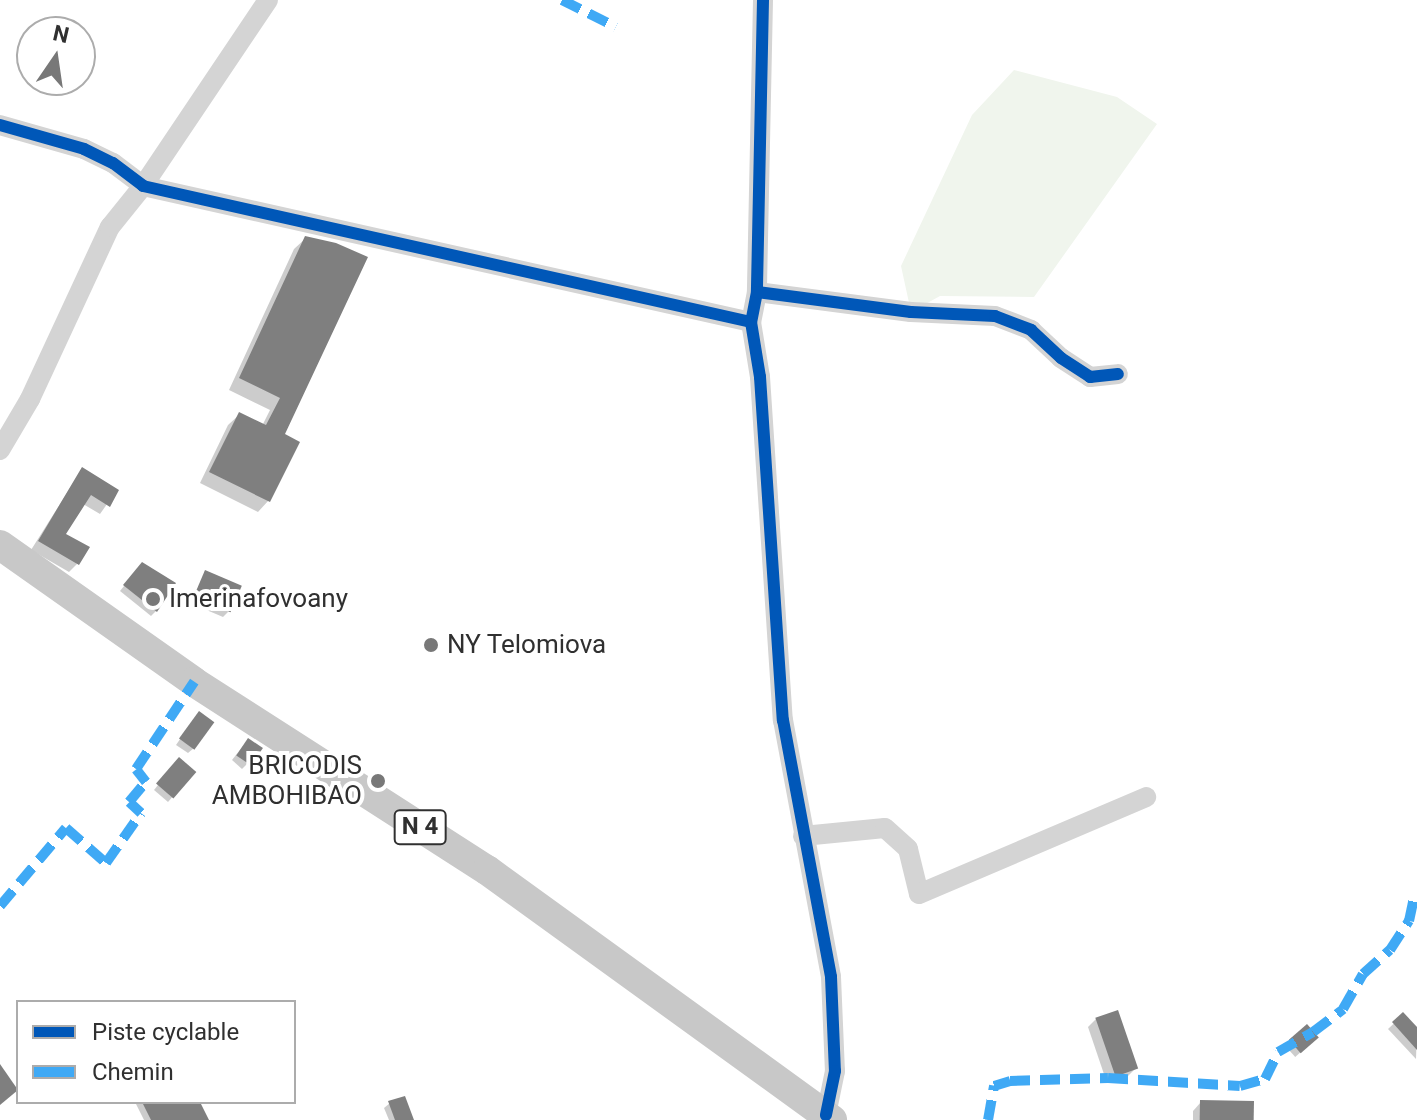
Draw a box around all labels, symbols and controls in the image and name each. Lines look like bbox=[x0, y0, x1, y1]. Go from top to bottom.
north arrow bbox=[16, 16, 96, 96]
text: N bbox=[51, 20, 71, 48]
place label: Imerinafovoany bbox=[169, 583, 348, 615]
marker: Imerinafovoany bbox=[144, 590, 162, 608]
place label: NY Telomiova bbox=[447, 629, 607, 661]
marker: NY Telomiova bbox=[422, 636, 440, 654]
place label: BRICODIS AMBOHIBAO bbox=[212, 750, 362, 812]
marker: BRICODIS AMBOHIBAO bbox=[369, 772, 387, 790]
road number: N 4 bbox=[392, 807, 448, 847]
legend bbox=[16, 1000, 296, 1104]
text: Piste cyclable bbox=[92, 1018, 239, 1046]
text: Chemin bbox=[92, 1058, 174, 1086]

